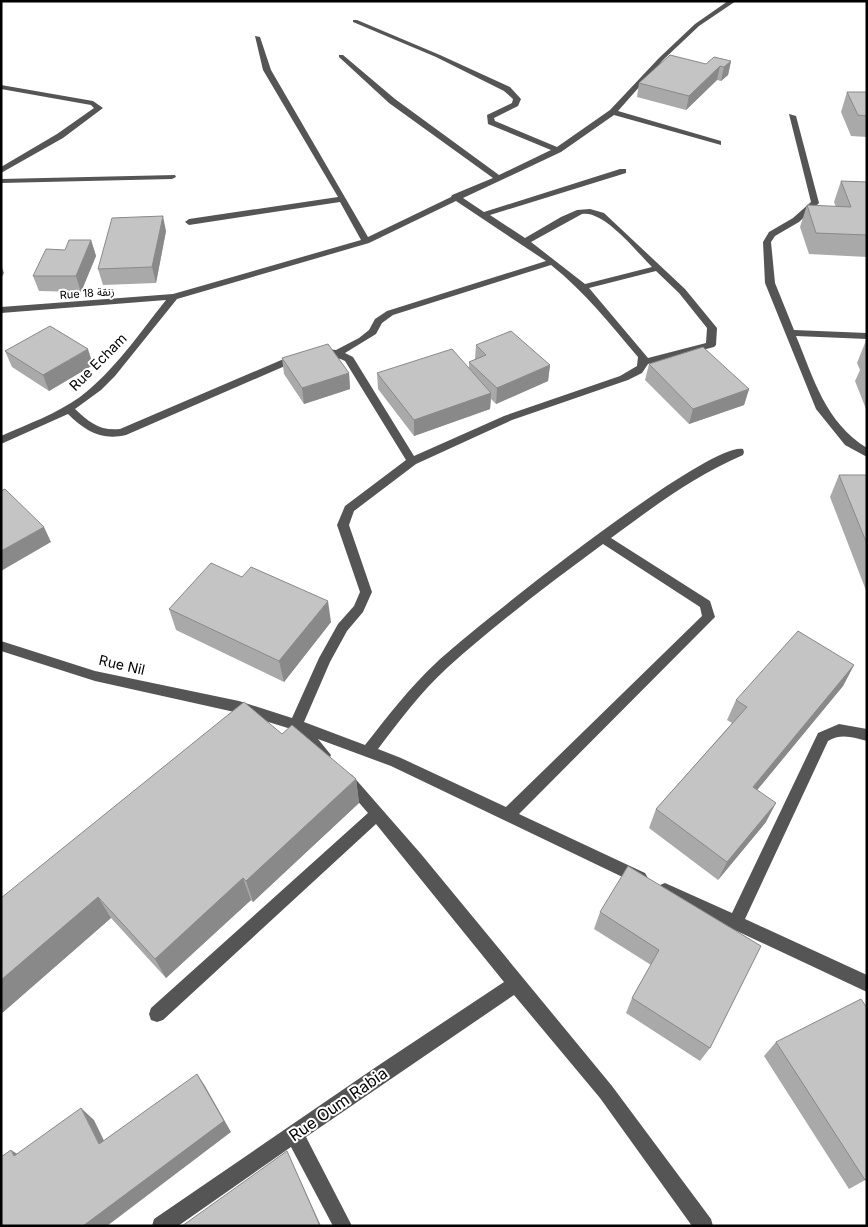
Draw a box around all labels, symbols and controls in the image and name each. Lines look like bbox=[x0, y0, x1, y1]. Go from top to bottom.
street label: Rue 18 زنقة bbox=[59, 284, 115, 302]
street label: Rue Echam bbox=[65, 329, 130, 394]
street label: Rue Nil bbox=[97, 651, 147, 678]
street label: Rue Oum Rabia bbox=[285, 1063, 391, 1145]

